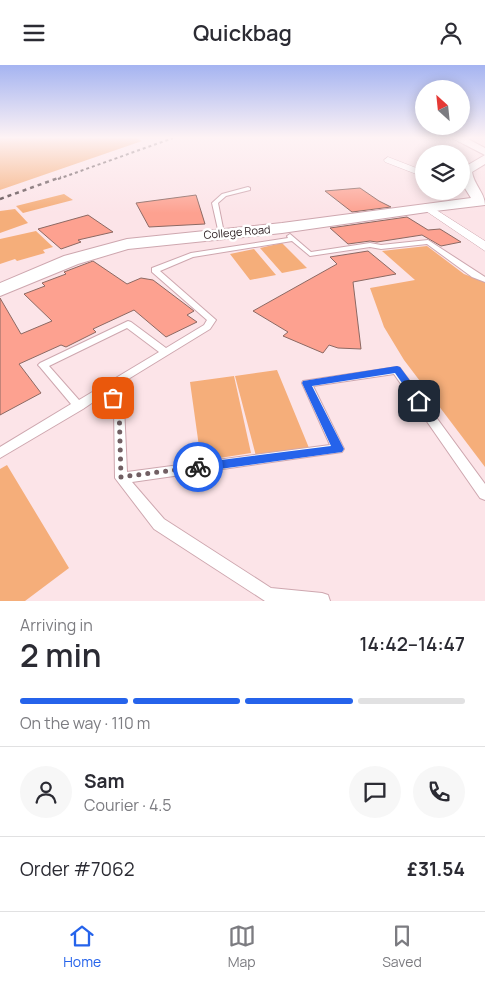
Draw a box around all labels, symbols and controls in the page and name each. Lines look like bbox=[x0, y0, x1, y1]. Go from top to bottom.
text: Quickbag bbox=[193, 18, 292, 48]
icon: menu bbox=[20, 19, 48, 47]
icon: person bbox=[437, 19, 465, 47]
north arrow bbox=[415, 80, 470, 135]
map controls bbox=[415, 80, 470, 200]
button: layers bbox=[415, 145, 470, 200]
street label: College Road bbox=[203, 221, 271, 242]
pin bbox=[92, 377, 134, 419]
pin bbox=[398, 380, 440, 422]
icon: bag bbox=[99, 384, 127, 412]
icon: home bbox=[405, 387, 433, 415]
courier bbox=[173, 442, 223, 492]
icon: bike bbox=[184, 453, 212, 481]
text: Arriving in bbox=[20, 614, 93, 636]
text: 14:42–14:47 bbox=[360, 631, 465, 657]
text: 2 min bbox=[20, 633, 102, 677]
text: On the way · 110 m bbox=[20, 712, 150, 734]
button: person bbox=[20, 766, 72, 818]
button: chat bbox=[349, 766, 401, 818]
button: phone bbox=[413, 766, 465, 818]
text: Sam bbox=[84, 768, 125, 794]
text: Courier · 4.5 bbox=[84, 794, 171, 816]
text: Order #7062 bbox=[20, 856, 135, 882]
text: £31.54 bbox=[407, 856, 465, 882]
tab: Home bbox=[63, 922, 101, 971]
tab: Map bbox=[228, 922, 256, 971]
tab: Saved bbox=[382, 922, 422, 971]

